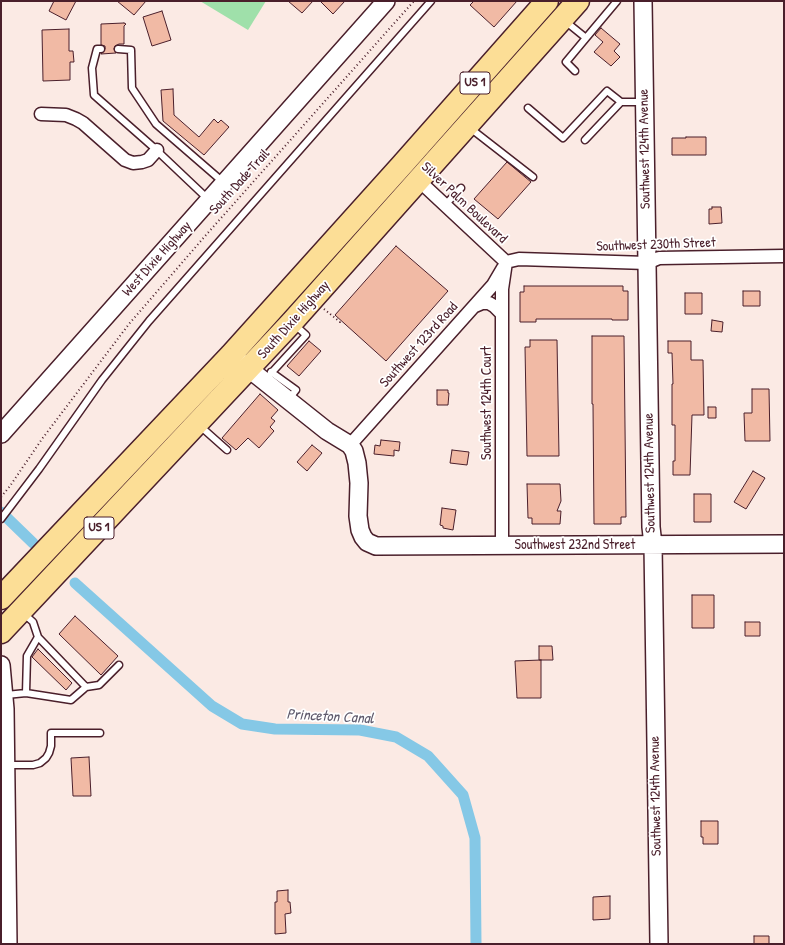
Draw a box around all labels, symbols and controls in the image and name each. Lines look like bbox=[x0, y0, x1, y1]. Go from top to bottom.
road number: US 1 bbox=[460, 72, 490, 94]
street label: Southwest 124th Avenue bbox=[636, 89, 654, 209]
street label: South Dade Trail bbox=[206, 146, 274, 218]
street label: Silver Palm Boulevard bbox=[418, 159, 510, 247]
street label: West Dixie Highway bbox=[119, 218, 195, 300]
street label: Southwest 230th Street bbox=[596, 235, 716, 255]
street label: South Dixie Highway bbox=[255, 277, 333, 363]
street label: Southwest 123rd Road bbox=[376, 299, 462, 391]
street label: Southwest 124th Court bbox=[479, 346, 495, 460]
street label: Southwest 124th Avenue bbox=[641, 413, 659, 533]
road number: US 1 bbox=[84, 517, 114, 539]
street label: Southwest 232nd Street bbox=[515, 537, 635, 553]
water label: Princeton Canal bbox=[286, 706, 374, 728]
street label: Southwest 124th Avenue bbox=[647, 736, 665, 856]

